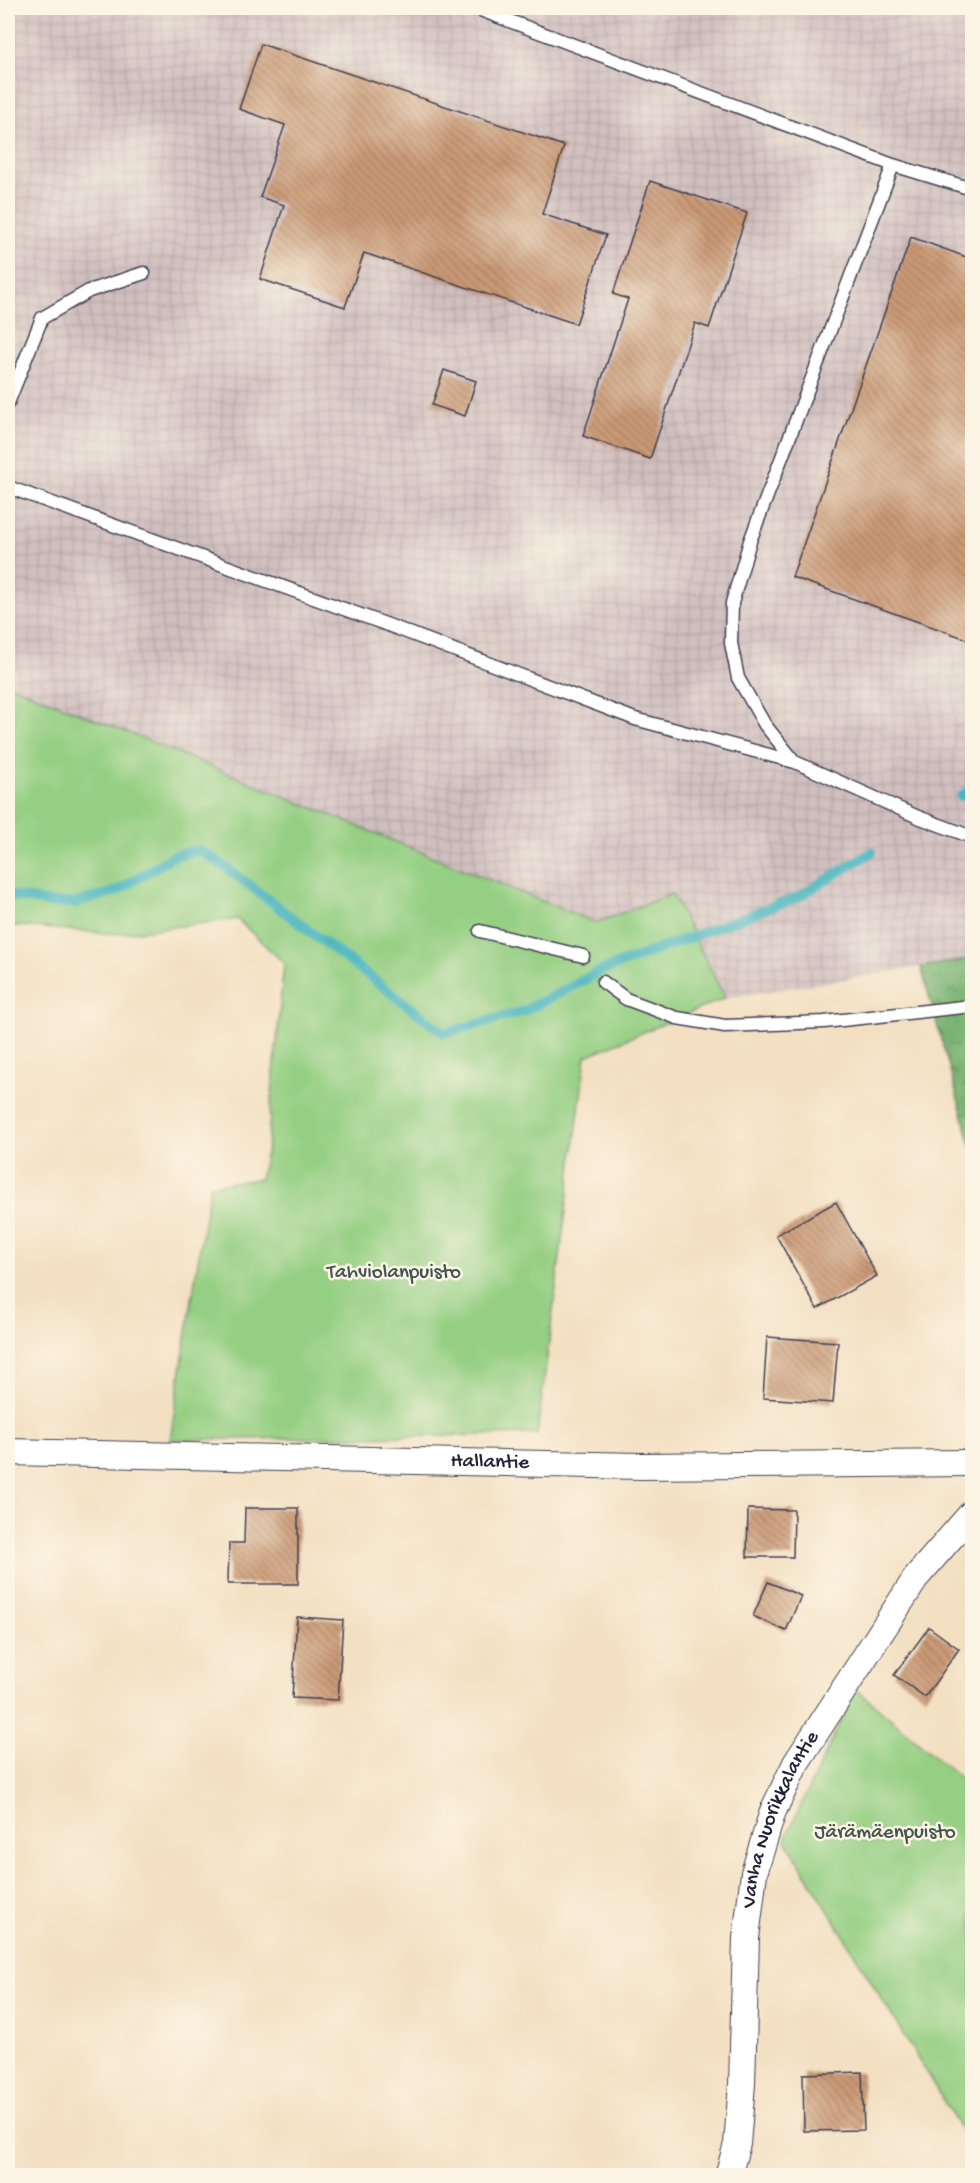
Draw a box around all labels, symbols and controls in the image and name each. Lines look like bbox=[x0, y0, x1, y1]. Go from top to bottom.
park label: Tahviolanpuisto bbox=[326, 1261, 461, 1286]
street label: Hallantie bbox=[450, 1449, 531, 1476]
street label: Vanha Nuorikkalantie bbox=[737, 1726, 826, 1910]
park label: Järämäenpuisto bbox=[814, 1821, 956, 1846]

